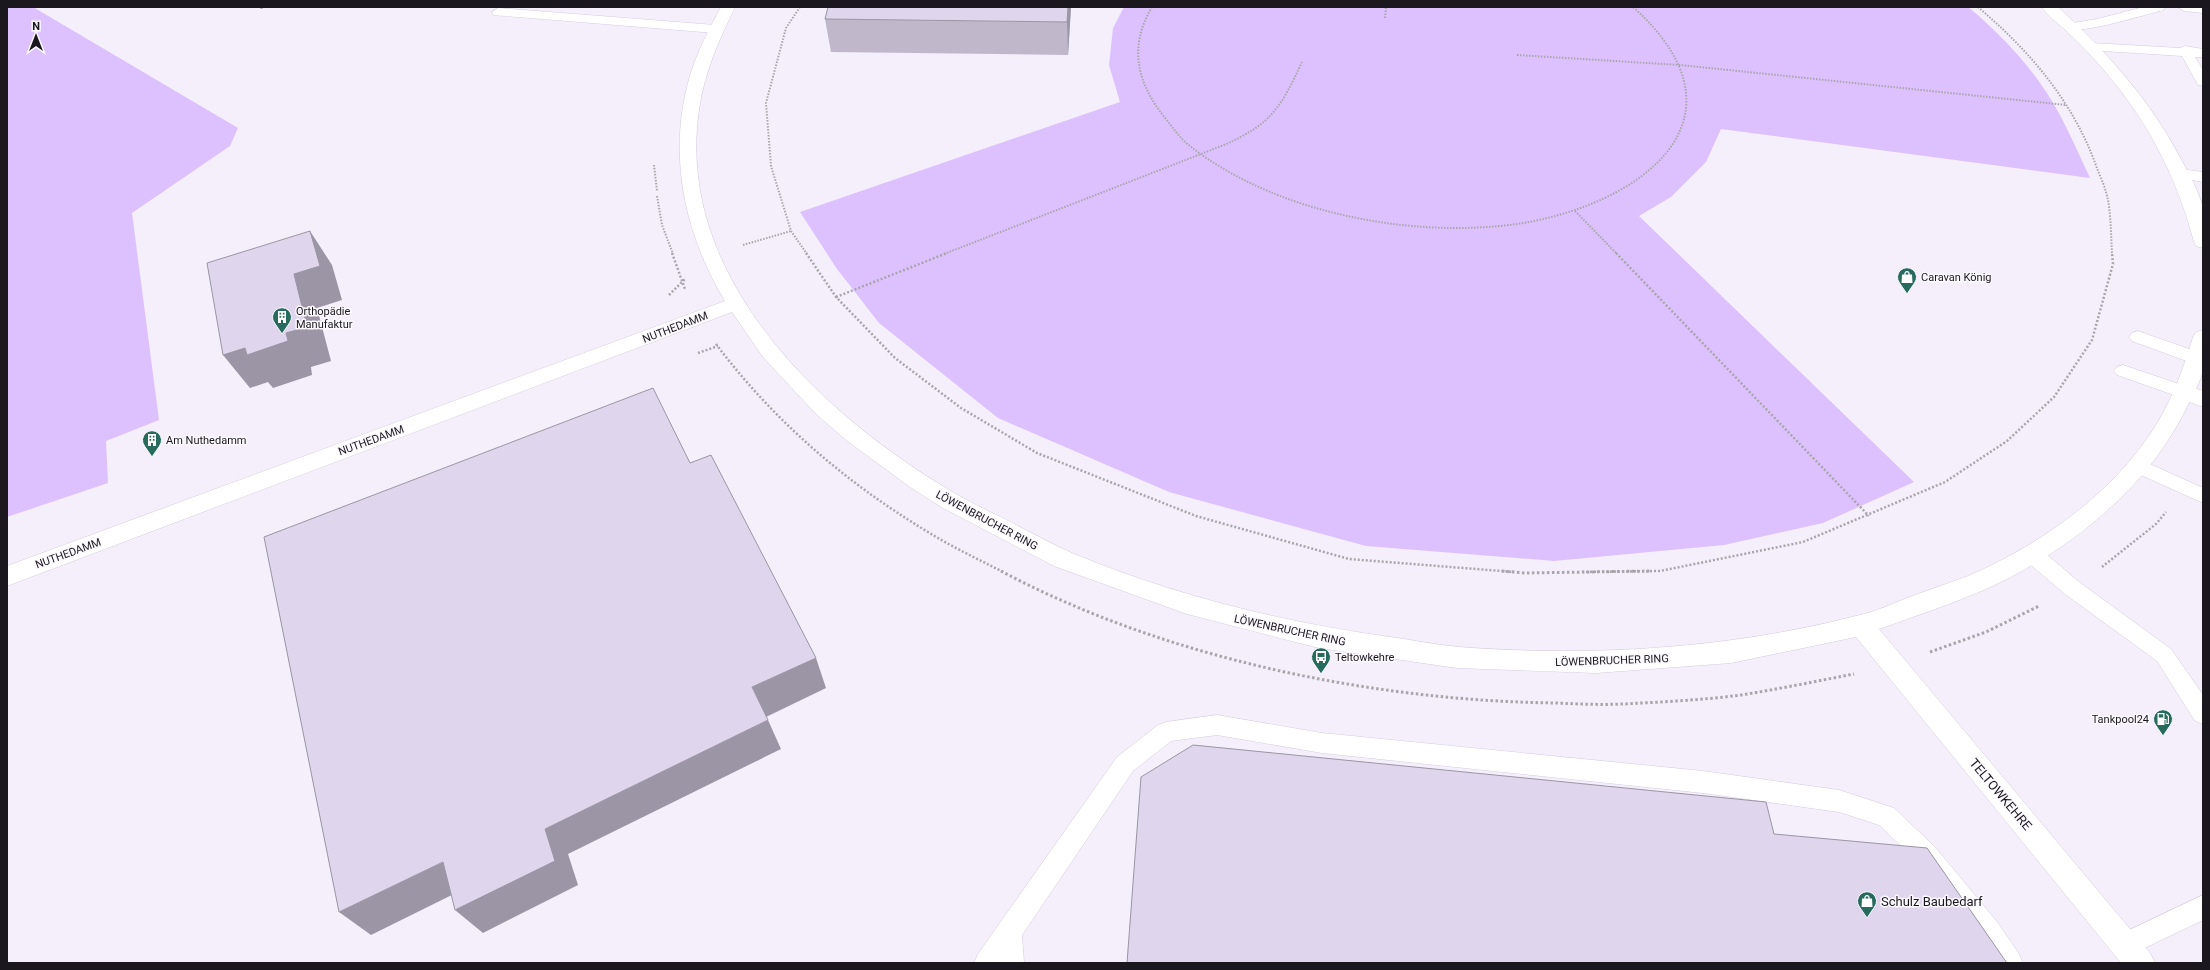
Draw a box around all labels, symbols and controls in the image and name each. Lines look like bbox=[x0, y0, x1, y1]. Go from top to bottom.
north arrow bbox=[16, 16, 56, 56]
text: N bbox=[32, 20, 40, 33]
shop icon: Caravan König bbox=[1896, 266, 1918, 294]
place label: Caravan König bbox=[1921, 271, 1992, 284]
place label: Orthopädie Manufaktur bbox=[296, 305, 353, 331]
building icon: Orthopädie Manufaktur bbox=[271, 306, 293, 334]
street label: NUTHEDAMM bbox=[641, 309, 710, 346]
street label: NUTHEDAMM bbox=[336, 423, 406, 458]
building icon: Am Nuthedamm bbox=[141, 429, 163, 457]
place label: Am Nuthedamm bbox=[166, 434, 246, 447]
street label: LÖWENBRUCHER RING bbox=[934, 488, 1040, 553]
street label: NUTHEDAMM bbox=[33, 536, 103, 571]
street label: LÖWENBRUCHER RING bbox=[1233, 612, 1347, 649]
bus stop icon: Teltowkehre bbox=[1310, 646, 1332, 674]
place label: Teltowkehre bbox=[1335, 651, 1395, 664]
street label: LÖWENBRUCHER RING bbox=[1555, 652, 1669, 669]
fuel station icon: Tankpool24 bbox=[2152, 708, 2174, 736]
place label: Tankpool24 bbox=[2092, 713, 2149, 726]
street label: TELTOWKEHRE bbox=[1966, 756, 2035, 833]
shop icon: Schulz Baubedarf bbox=[1856, 890, 1878, 918]
place label: Schulz Baubedarf bbox=[1881, 894, 1983, 909]

